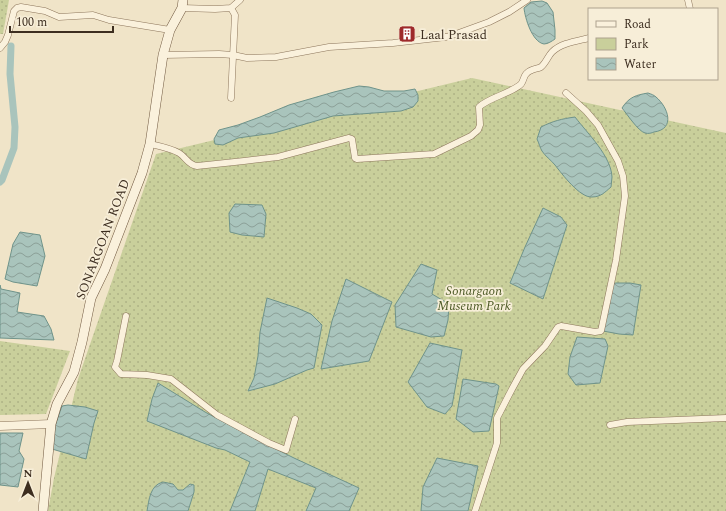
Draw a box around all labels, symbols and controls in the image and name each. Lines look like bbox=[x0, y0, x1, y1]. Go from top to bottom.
scale bar bbox=[10, 8, 113, 34]
legend bbox=[588, 8, 718, 80]
text: 100 m bbox=[16, 13, 47, 32]
text: Road bbox=[624, 15, 651, 34]
building icon: Laal Prasad bbox=[397, 24, 417, 44]
place label: Laal Prasad bbox=[420, 25, 487, 45]
text: Park bbox=[624, 35, 649, 54]
text: Water bbox=[624, 55, 656, 74]
street label: SONARGOAN ROAD bbox=[71, 176, 135, 303]
park label: Sonargaon Museum Park bbox=[437, 281, 511, 316]
north arrow bbox=[8, 463, 48, 503]
text: N bbox=[24, 465, 33, 482]

